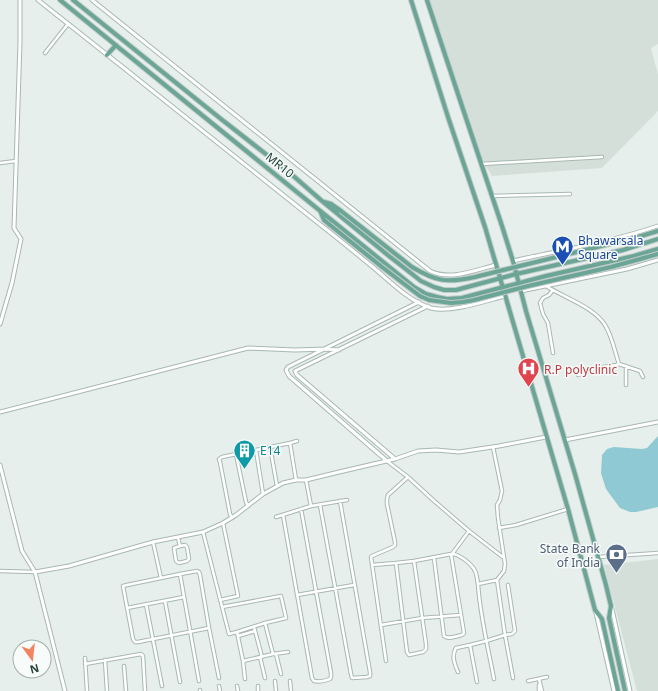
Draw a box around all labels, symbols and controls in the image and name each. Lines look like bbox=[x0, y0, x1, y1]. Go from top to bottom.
street label: MR10 bbox=[262, 148, 298, 182]
place label: Bhawarsala Square bbox=[578, 232, 643, 263]
metro station icon: Bhawarsala Square bbox=[550, 234, 576, 267]
hospital icon: R.P polyclinic bbox=[516, 356, 542, 389]
place label: R.P polyclinic bbox=[544, 361, 617, 378]
building icon: E14 bbox=[232, 437, 258, 470]
place label: E14 bbox=[260, 442, 281, 459]
place label: State Bank of India bbox=[540, 540, 601, 571]
bank icon: State Bank of India bbox=[603, 542, 629, 575]
north arrow bbox=[12, 639, 52, 679]
text: N bbox=[28, 661, 41, 678]

